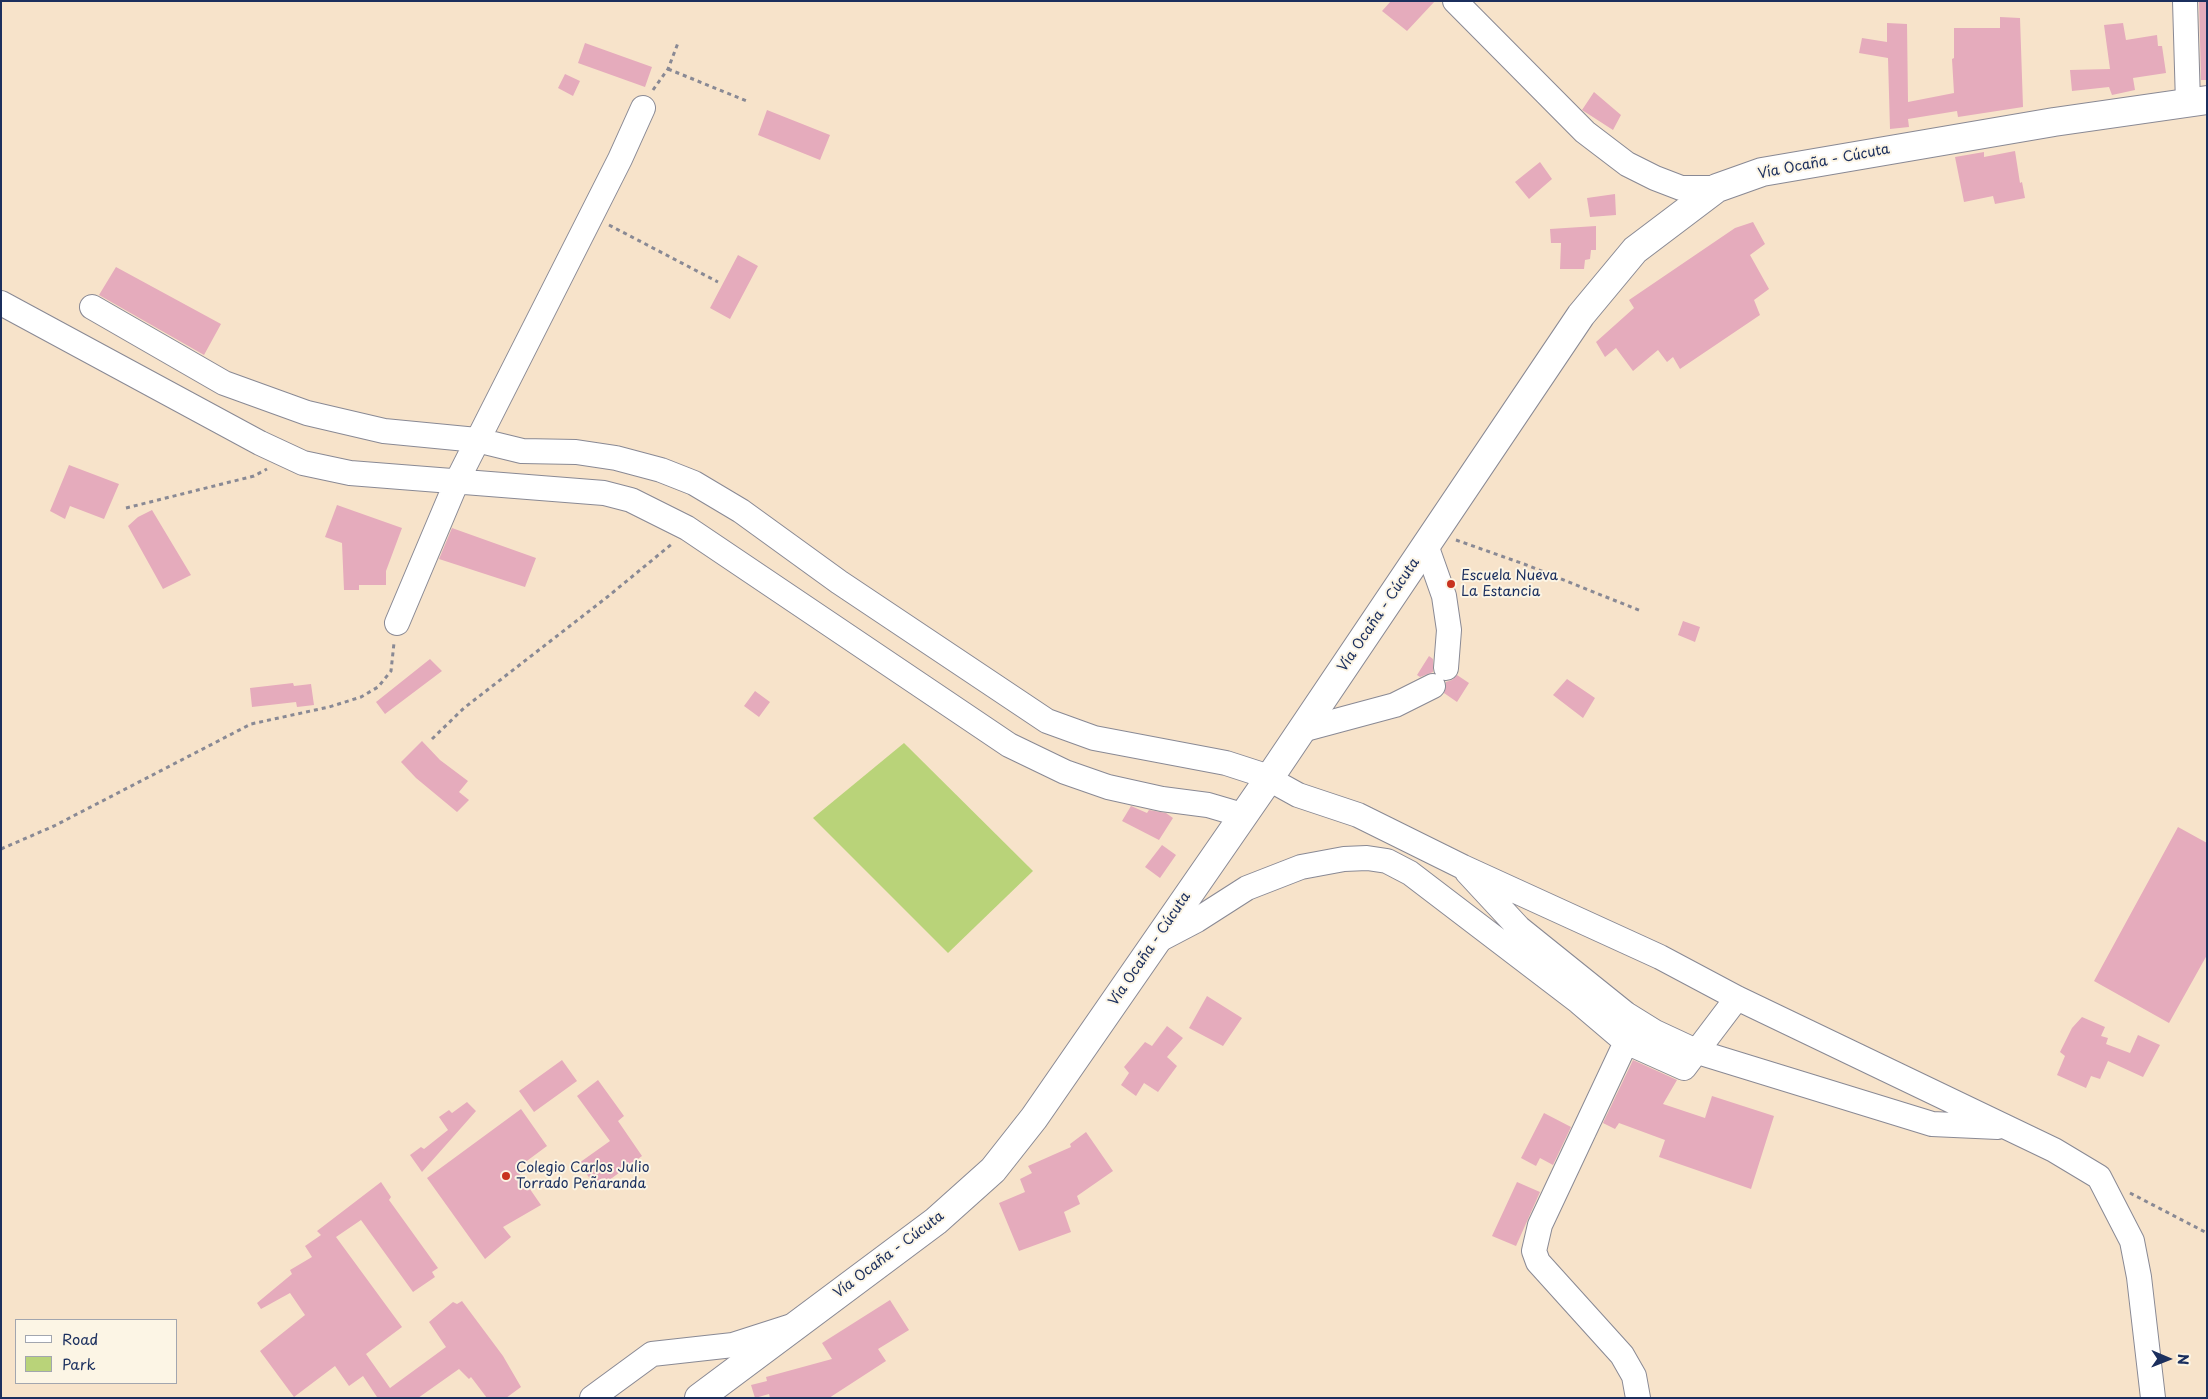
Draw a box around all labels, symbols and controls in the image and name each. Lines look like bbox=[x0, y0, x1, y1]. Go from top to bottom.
street label: Vía Ocaña - Cúcuta bbox=[1757, 141, 1891, 183]
street label: Vía Ocaña - Cúcuta bbox=[1335, 555, 1423, 675]
place label: Escuela Nueva La Estancia bbox=[1461, 568, 1558, 600]
marker: Escuela Nueva La Estancia bbox=[1445, 578, 1457, 590]
street label: Vía Ocaña - Cúcuta bbox=[1106, 889, 1194, 1009]
place label: Colegio Carlos Julio Torrado Peñaranda bbox=[516, 1160, 649, 1192]
marker: Colegio Carlos Julio Torrado Peñaranda bbox=[500, 1170, 512, 1182]
street label: Vía Ocaña - Cúcuta bbox=[831, 1208, 947, 1302]
legend bbox=[15, 1319, 178, 1384]
text: Road bbox=[62, 1327, 98, 1350]
north arrow bbox=[2143, 1334, 2193, 1384]
text: Park bbox=[62, 1352, 96, 1375]
text: N bbox=[2173, 1354, 2194, 1365]

